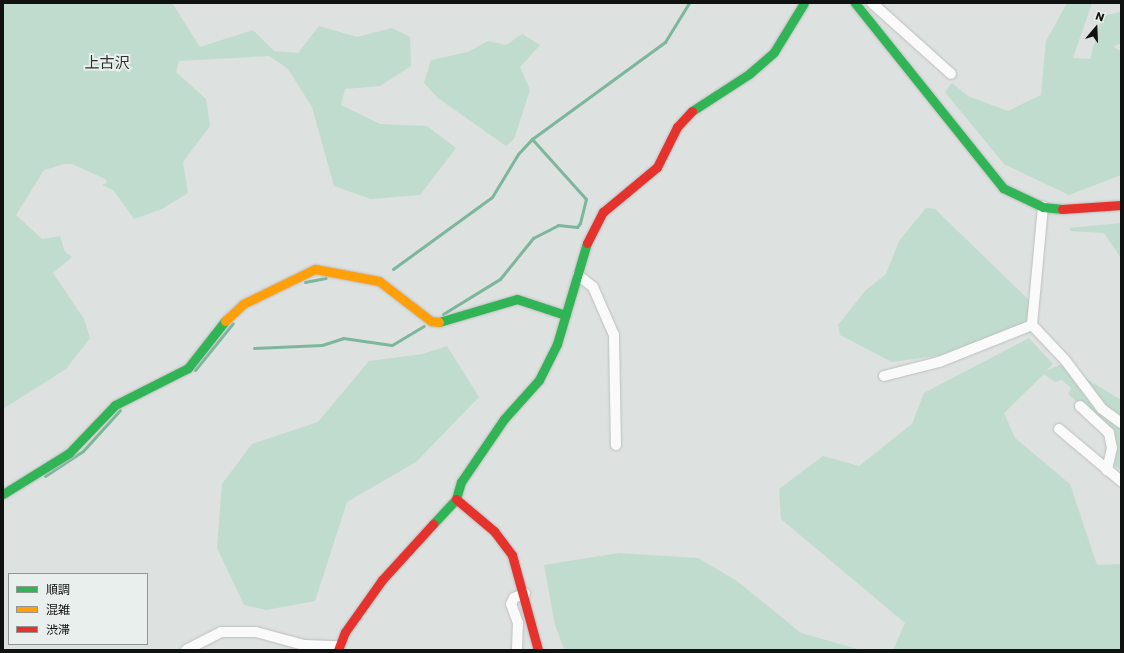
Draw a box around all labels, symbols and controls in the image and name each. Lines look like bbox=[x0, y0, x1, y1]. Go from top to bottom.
north arrow bbox=[1076, 8, 1116, 48]
text: N bbox=[1093, 8, 1106, 26]
district label: 上古沢 bbox=[85, 54, 129, 72]
legend bbox=[8, 573, 148, 645]
text: 順調 bbox=[46, 581, 70, 598]
text: 混雑 bbox=[46, 601, 70, 618]
text: 渋滞 bbox=[46, 621, 70, 638]

